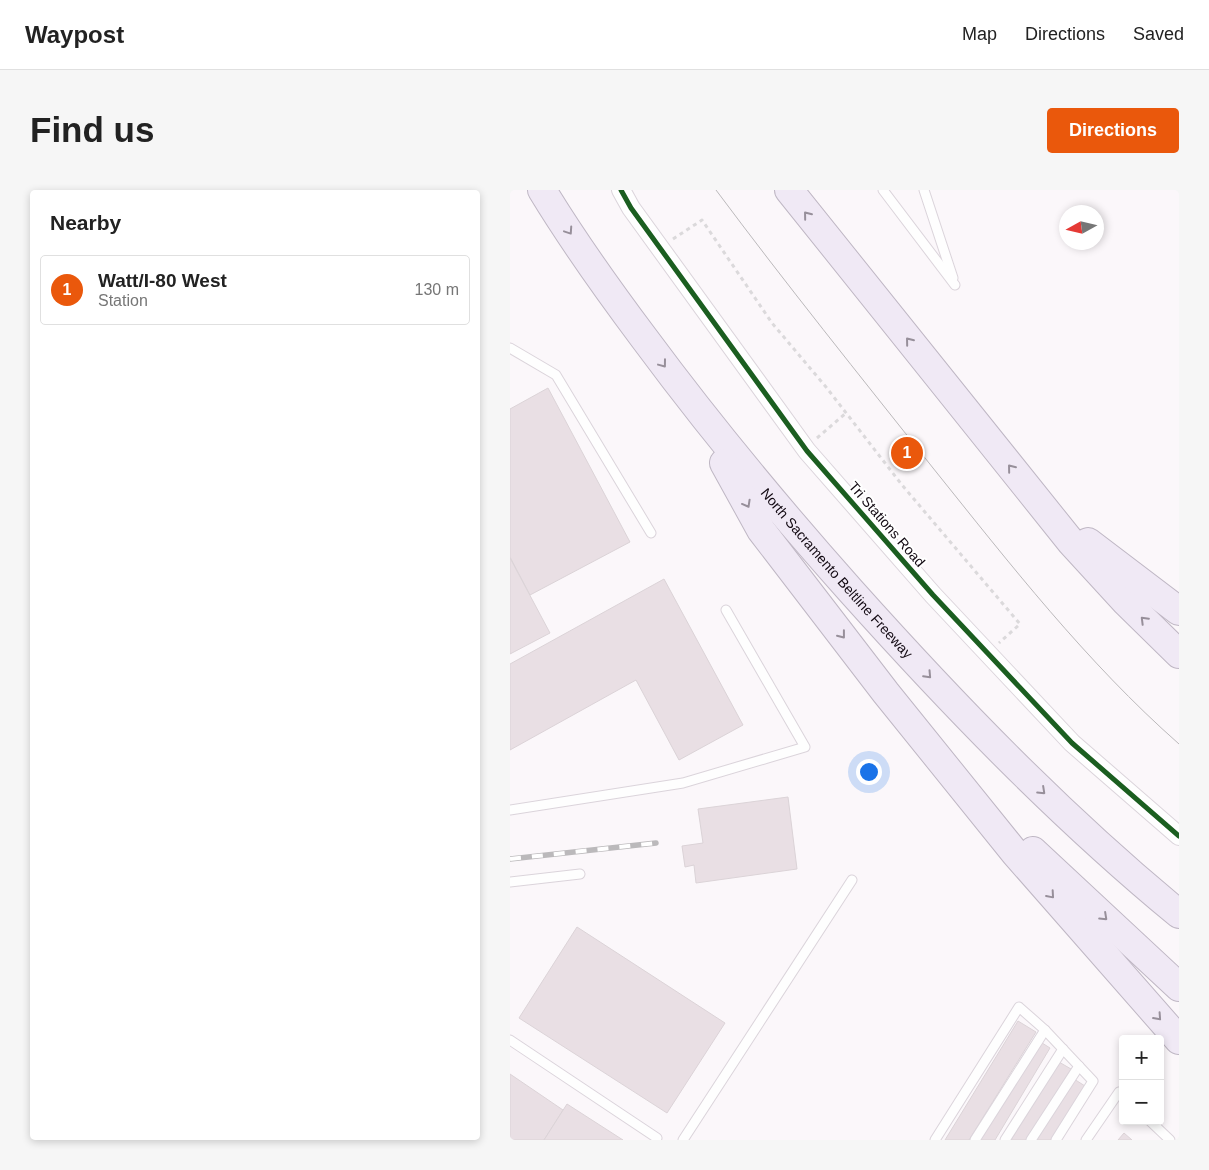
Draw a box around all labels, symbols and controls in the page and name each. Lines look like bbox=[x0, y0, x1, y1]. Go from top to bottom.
text: Waypost bbox=[25, 21, 124, 48]
text: Map bbox=[962, 24, 997, 44]
text: Directions bbox=[1025, 24, 1105, 44]
text: Saved bbox=[1133, 24, 1184, 44]
button: Directions bbox=[1047, 108, 1179, 153]
text: Find us bbox=[30, 110, 154, 149]
north arrow bbox=[1059, 205, 1104, 250]
text: Nearby bbox=[50, 211, 121, 234]
one-way arrow bbox=[805, 212, 813, 221]
one-way arrow bbox=[563, 225, 572, 235]
text: Watt/I-80 West bbox=[98, 270, 227, 291]
text: 1 bbox=[63, 281, 71, 298]
text: 130 m bbox=[415, 281, 459, 298]
text: Station bbox=[98, 292, 148, 309]
one-way arrow bbox=[907, 338, 915, 347]
one-way arrow bbox=[657, 358, 665, 367]
pin: 1 bbox=[891, 434, 923, 472]
one-way arrow bbox=[1009, 465, 1017, 474]
street label: Tri Stations Road bbox=[846, 478, 928, 570]
street label: North Sacramento Beltline Freeway bbox=[758, 485, 916, 661]
one-way arrow bbox=[741, 499, 751, 508]
one-way arrow bbox=[1141, 617, 1150, 626]
one-way arrow bbox=[836, 630, 845, 639]
one-way arrow bbox=[922, 669, 931, 678]
your location bbox=[856, 759, 882, 785]
one-way arrow bbox=[1036, 785, 1045, 794]
one-way arrow bbox=[1045, 889, 1054, 898]
one-way arrow bbox=[1099, 911, 1108, 920]
one-way arrow bbox=[1152, 1011, 1161, 1020]
map controls bbox=[1119, 1035, 1164, 1125]
button: + bbox=[1119, 1035, 1164, 1080]
button: − bbox=[1119, 1080, 1164, 1125]

